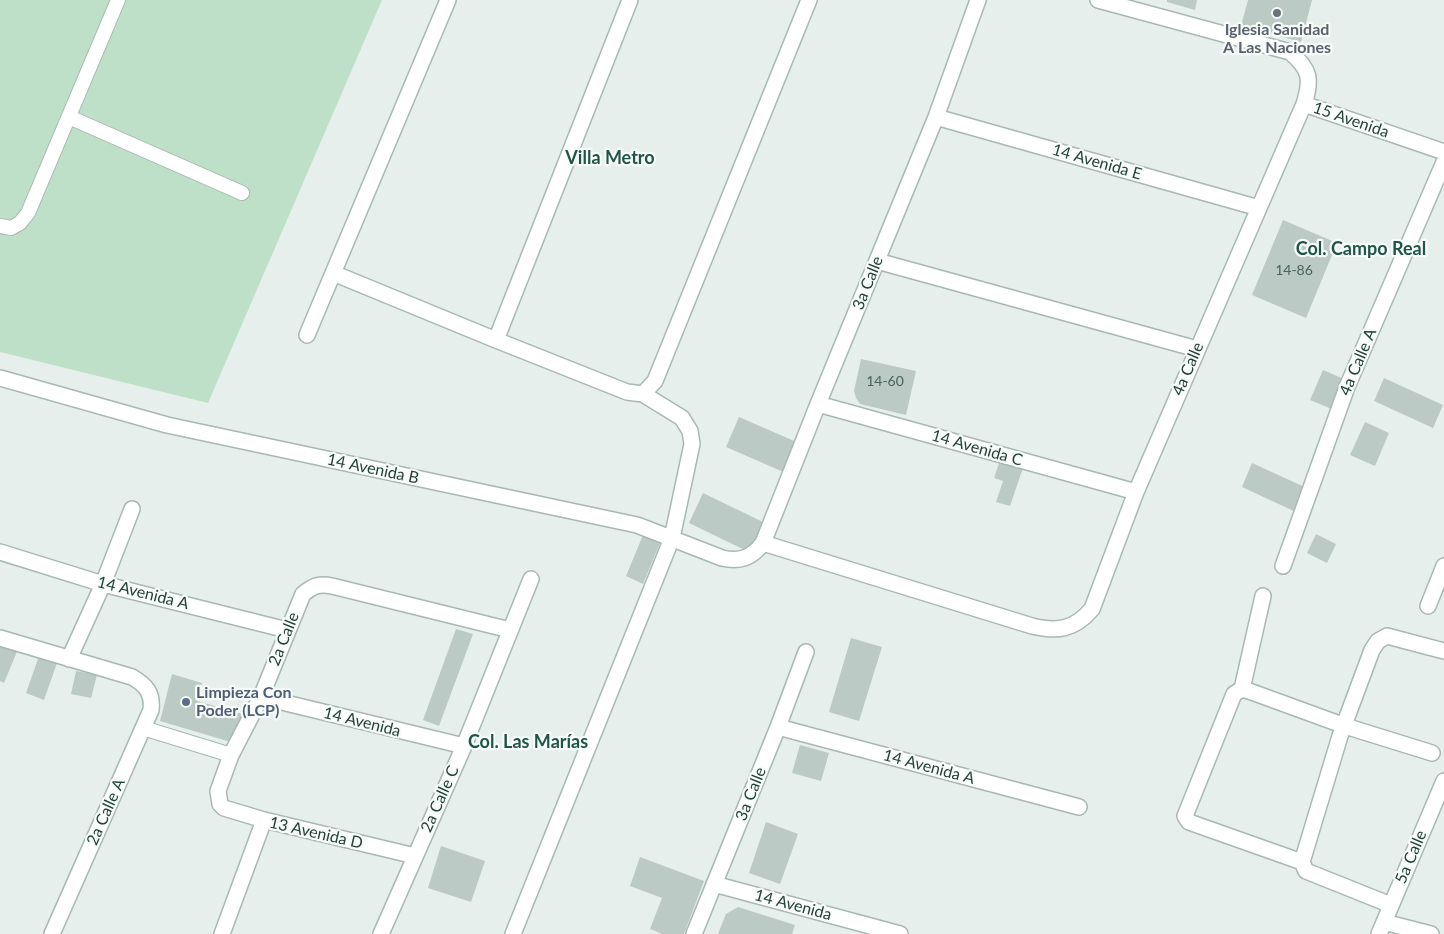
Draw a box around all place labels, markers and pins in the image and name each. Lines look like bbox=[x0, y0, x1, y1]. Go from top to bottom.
marker: Iglesia Sanidad A Las Naciones bbox=[1271, 7, 1283, 19]
place label: Iglesia Sanidad A Las Naciones bbox=[1223, 20, 1331, 58]
place label: Limpieza Con Poder (LCP) bbox=[196, 683, 291, 721]
marker: Limpieza Con Poder (LCP) bbox=[180, 696, 192, 708]

